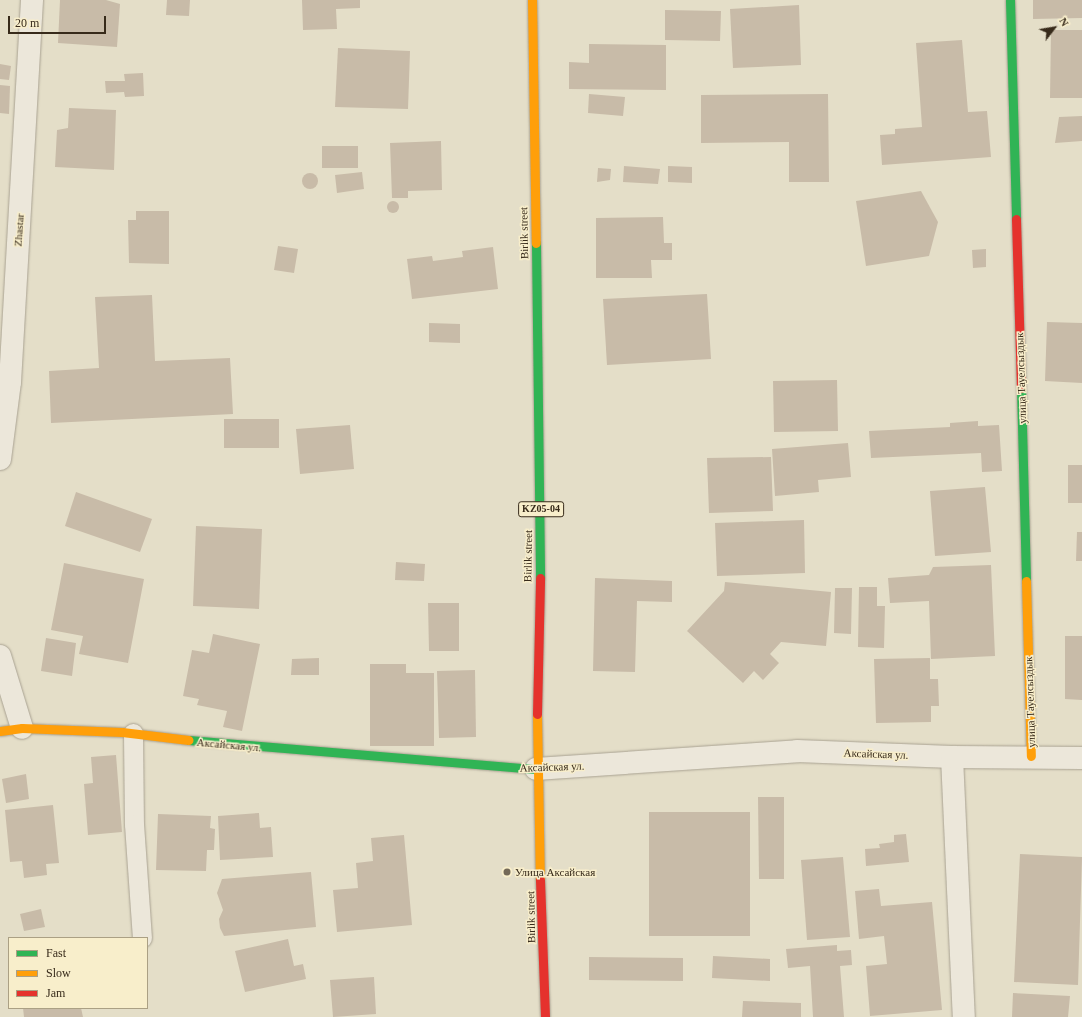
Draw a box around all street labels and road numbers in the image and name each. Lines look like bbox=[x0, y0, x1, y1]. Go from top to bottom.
street label: Birlik street bbox=[517, 207, 531, 259]
street label: Zhastar bbox=[11, 213, 27, 247]
street label: улица Тауелсыздык bbox=[1013, 332, 1029, 424]
road number: KZ05-04 bbox=[518, 501, 564, 517]
street label: Birlik street bbox=[521, 530, 535, 582]
street label: улица Тауелсыздык bbox=[1022, 656, 1038, 748]
street label: Аксайская ул. bbox=[196, 736, 262, 754]
street label: Аксайская ул. bbox=[843, 746, 909, 762]
street label: Аксайская ул. bbox=[519, 759, 585, 775]
street label: Birlik street bbox=[524, 891, 538, 943]

